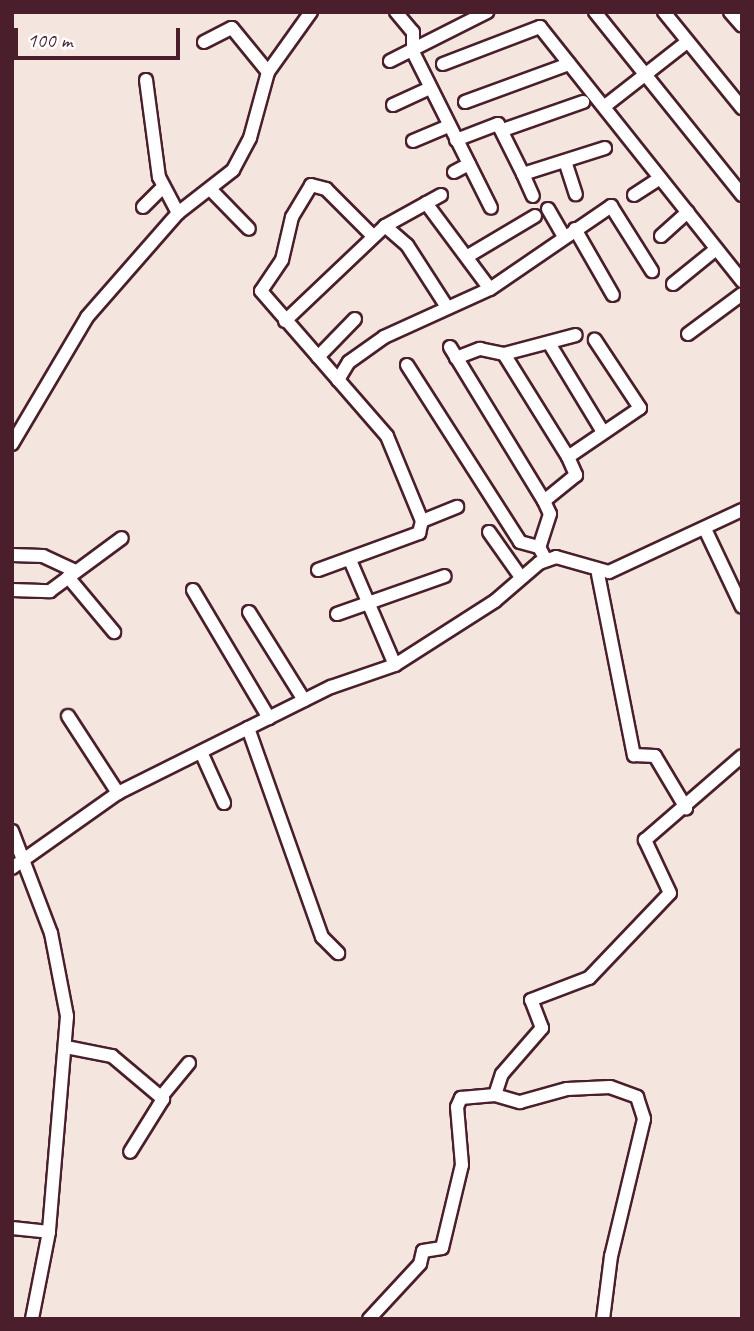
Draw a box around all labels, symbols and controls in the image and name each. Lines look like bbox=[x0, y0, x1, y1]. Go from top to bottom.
scale bar bbox=[18, 14, 184, 58]
text: 100 m bbox=[27, 27, 72, 53]

